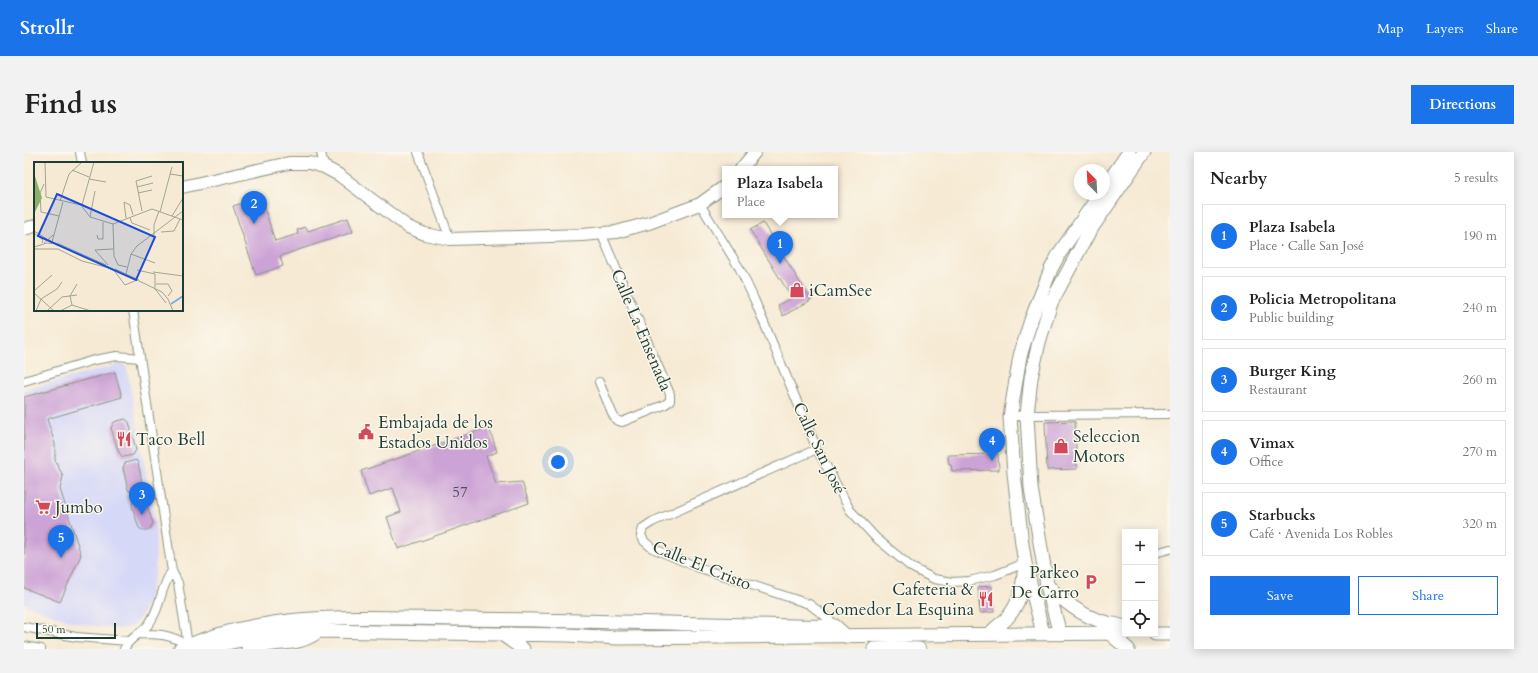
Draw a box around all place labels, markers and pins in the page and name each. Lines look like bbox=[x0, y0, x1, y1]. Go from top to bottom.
pin: 2 bbox=[241, 191, 267, 224]
pin: 1 bbox=[767, 231, 793, 264]
place label: iCamSee bbox=[809, 279, 872, 302]
shop icon: iCamSee bbox=[788, 281, 806, 299]
place label: Embajada de los Estados Unidos bbox=[378, 411, 493, 454]
public building icon: Embajada de los Estados Unidos bbox=[357, 423, 375, 441]
place label: Seleccion Motors bbox=[1073, 425, 1141, 468]
place label: Taco Bell bbox=[136, 428, 206, 451]
pin: 4 bbox=[979, 428, 1005, 461]
restaurant icon: Taco Bell bbox=[115, 430, 133, 448]
shop icon: Seleccion Motors bbox=[1052, 437, 1070, 455]
pin: 3 bbox=[129, 482, 155, 515]
place label: Jumbo bbox=[52, 496, 103, 519]
supermarket icon: Jumbo bbox=[34, 498, 52, 516]
pin: 5 bbox=[48, 525, 74, 558]
place label: Parkeo De Carro bbox=[1011, 561, 1079, 604]
parking icon: Parkeo De Carro bbox=[1082, 573, 1100, 591]
place label: Cafeteria & Comedor La Esquina bbox=[822, 578, 975, 621]
restaurant icon: Cafeteria & Comedor La Esquina bbox=[977, 590, 995, 608]

